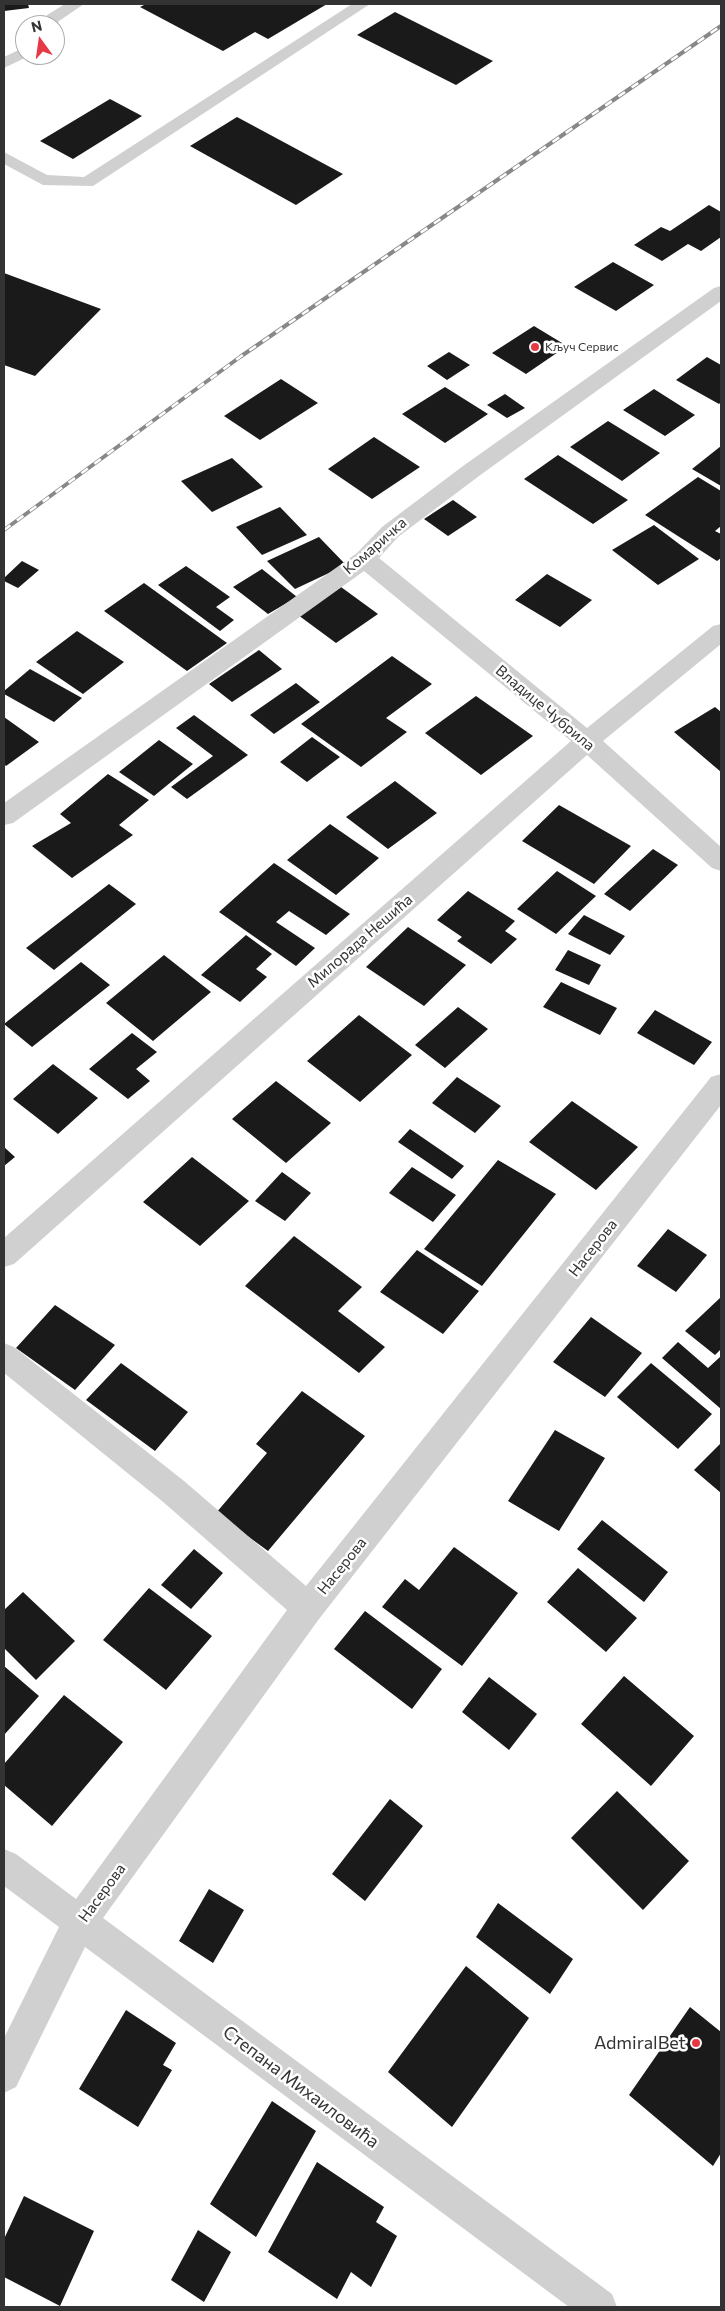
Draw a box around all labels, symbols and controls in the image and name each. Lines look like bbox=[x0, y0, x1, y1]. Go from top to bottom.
north arrow bbox=[15, 15, 65, 65]
text: N bbox=[29, 16, 44, 35]
place label: Кључ Сервис bbox=[545, 340, 619, 354]
marker: Кључ Сервис bbox=[529, 341, 541, 353]
street label: Комаричка bbox=[340, 514, 410, 578]
street label: Владице Чубрила bbox=[492, 661, 598, 755]
street label: Милорада Нешића bbox=[304, 891, 416, 991]
street label: Насерова bbox=[565, 1216, 621, 1280]
street label: Насерова bbox=[314, 1534, 370, 1598]
street label: Насерова bbox=[75, 1860, 129, 1926]
street label: Степана Михаиловића bbox=[219, 2021, 383, 2153]
place label: AdmiralBet bbox=[594, 2032, 686, 2054]
marker: AdmiralBet bbox=[690, 2037, 702, 2049]

